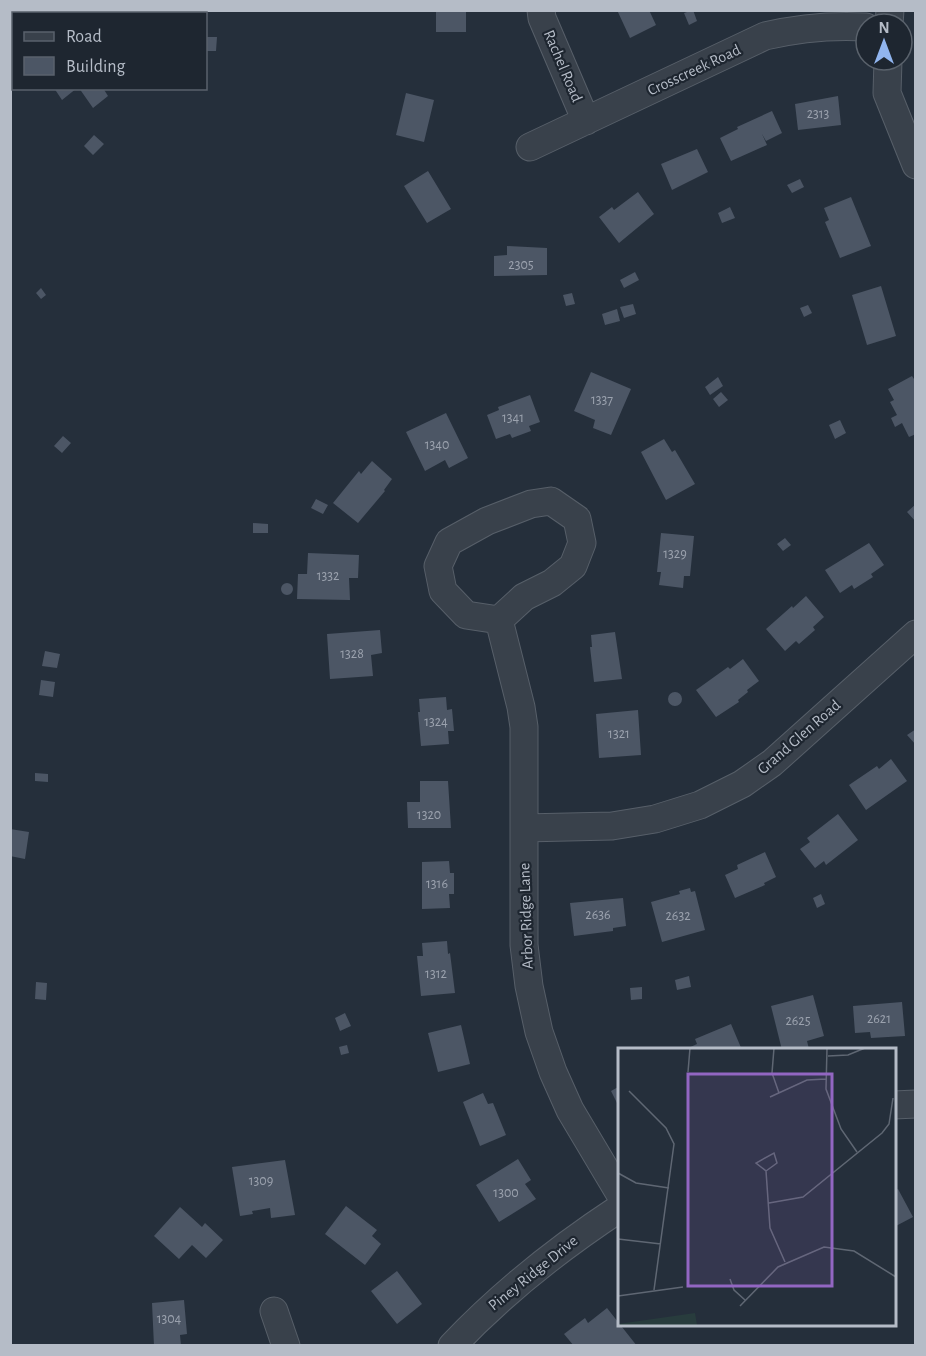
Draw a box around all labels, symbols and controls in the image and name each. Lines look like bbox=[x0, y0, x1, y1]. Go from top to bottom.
legend bbox=[12, 12, 207, 90]
north arrow bbox=[854, 12, 914, 72]
text: N bbox=[878, 20, 890, 36]
text: Road bbox=[66, 28, 102, 46]
street label: Rachel Road bbox=[541, 28, 585, 104]
street label: Crosscreek Road bbox=[645, 42, 743, 98]
text: Building bbox=[66, 58, 126, 76]
house number: 2313 bbox=[807, 107, 830, 121]
house number: 2305 bbox=[508, 258, 534, 272]
house number: 1337 bbox=[591, 393, 613, 407]
house number: 1341 bbox=[502, 411, 524, 425]
house number: 1340 bbox=[425, 438, 449, 452]
house number: 1329 bbox=[663, 547, 687, 561]
house number: 1332 bbox=[317, 569, 339, 583]
house number: 1328 bbox=[340, 647, 364, 661]
street label: Grand Glen Road bbox=[754, 697, 844, 777]
house number: 1324 bbox=[424, 715, 448, 729]
house number: 1321 bbox=[608, 727, 630, 741]
house number: 1320 bbox=[417, 808, 441, 822]
street label: Arbor Ridge Lane bbox=[516, 863, 536, 969]
house number: 1316 bbox=[426, 877, 448, 891]
house number: 2636 bbox=[585, 908, 611, 922]
house number: 2632 bbox=[665, 909, 691, 923]
house number: 1312 bbox=[425, 967, 447, 981]
house number: 2621 bbox=[867, 1012, 891, 1026]
house number: 2625 bbox=[785, 1014, 811, 1028]
inset map bbox=[618, 1048, 896, 1326]
house number: 1309 bbox=[249, 1174, 273, 1188]
house number: 1300 bbox=[493, 1186, 519, 1200]
street label: Piney Ridge Drive bbox=[485, 1232, 581, 1314]
house number: 1304 bbox=[157, 1312, 182, 1326]

